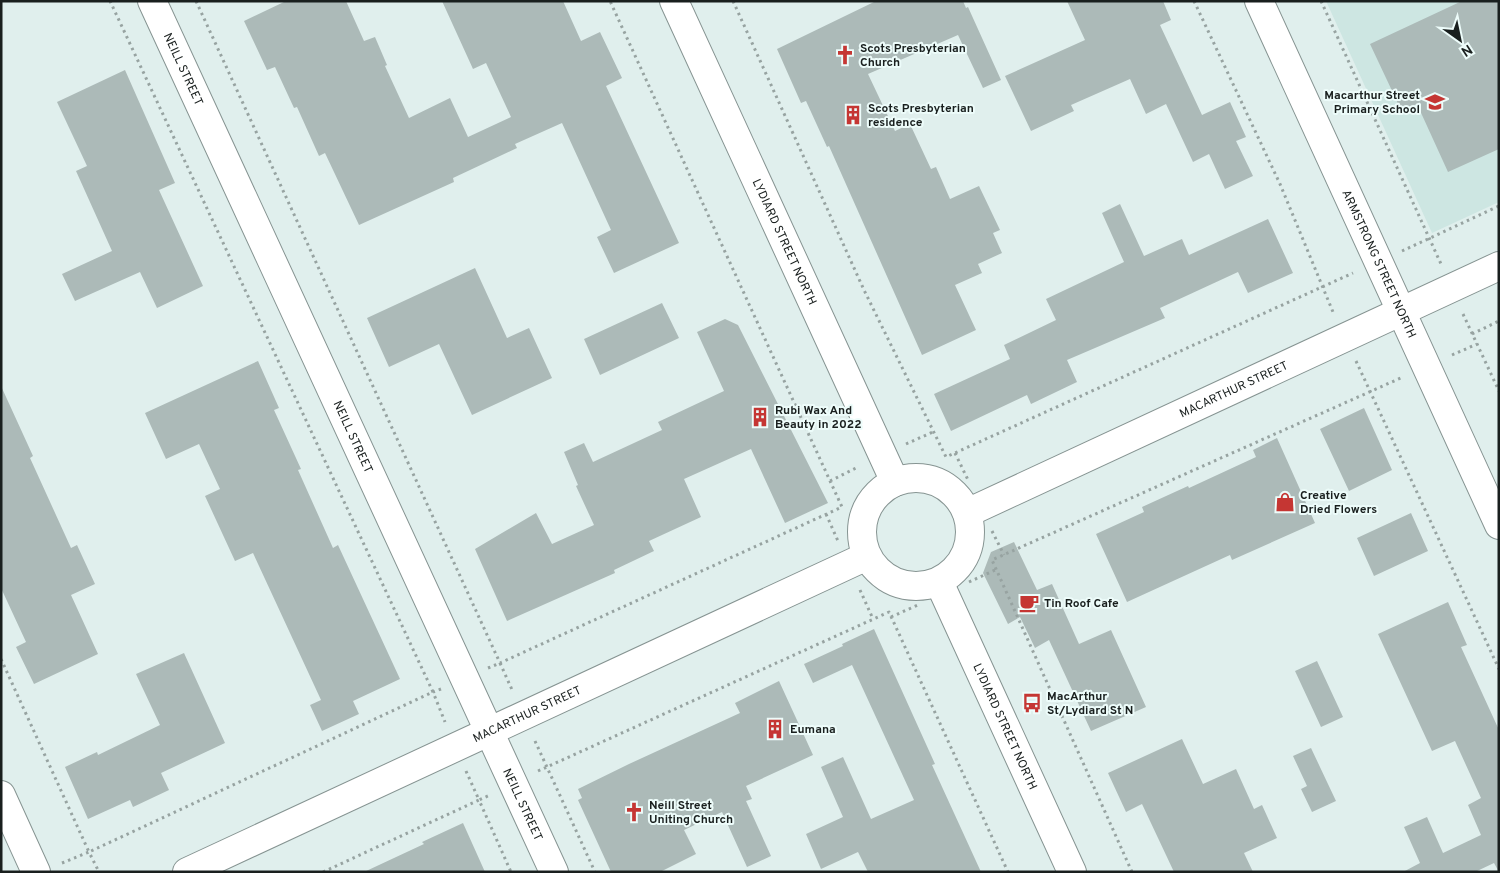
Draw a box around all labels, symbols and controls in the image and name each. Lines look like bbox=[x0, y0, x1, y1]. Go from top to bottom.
north arrow bbox=[1435, 15, 1485, 65]
street label: NEILL STREET bbox=[159, 31, 206, 108]
text: N bbox=[1457, 40, 1475, 60]
place label: Scots Presbyterian Church bbox=[860, 41, 966, 71]
church icon: Scots Presbyterian Church bbox=[834, 44, 856, 66]
place label: Macarthur Street Primary School bbox=[1324, 88, 1420, 118]
school or university icon: Macarthur Street Primary School bbox=[1424, 91, 1446, 113]
place label: Scots Presbyterian residence bbox=[868, 101, 974, 131]
building icon: Scots Presbyterian residence bbox=[842, 104, 864, 126]
street label: LYDIARD STREET NORTH bbox=[748, 177, 820, 308]
street label: ARMSTRONG STREET NORTH bbox=[1338, 187, 1419, 341]
street label: MACARTHUR STREET bbox=[1177, 358, 1291, 422]
street label: NEILL STREET bbox=[329, 398, 376, 476]
place label: Rubi Wax And Beauty in 2022 bbox=[775, 403, 862, 433]
building icon: Rubi Wax And Beauty in 2022 bbox=[749, 406, 771, 428]
place label: Creative Dried Flowers bbox=[1300, 488, 1377, 518]
shop icon: Creative Dried Flowers bbox=[1274, 491, 1296, 513]
cafe icon: Tin Roof Cafe bbox=[1018, 592, 1040, 614]
place label: Tin Roof Cafe bbox=[1044, 596, 1119, 612]
street label: LYDIARD STREET NORTH bbox=[969, 661, 1040, 793]
street label: MACARTHUR STREET bbox=[471, 683, 584, 747]
place label: MacArthur St/Lydiard St N bbox=[1047, 689, 1133, 719]
bus stop icon: MacArthur St/Lydiard St N bbox=[1021, 692, 1043, 714]
building icon: Eumana bbox=[764, 718, 786, 740]
place label: Eumana bbox=[790, 722, 836, 738]
street label: NEILL STREET bbox=[498, 766, 546, 844]
place label: Neill Street Uniting Church bbox=[649, 798, 733, 828]
church icon: Neill Street Uniting Church bbox=[623, 801, 645, 823]

